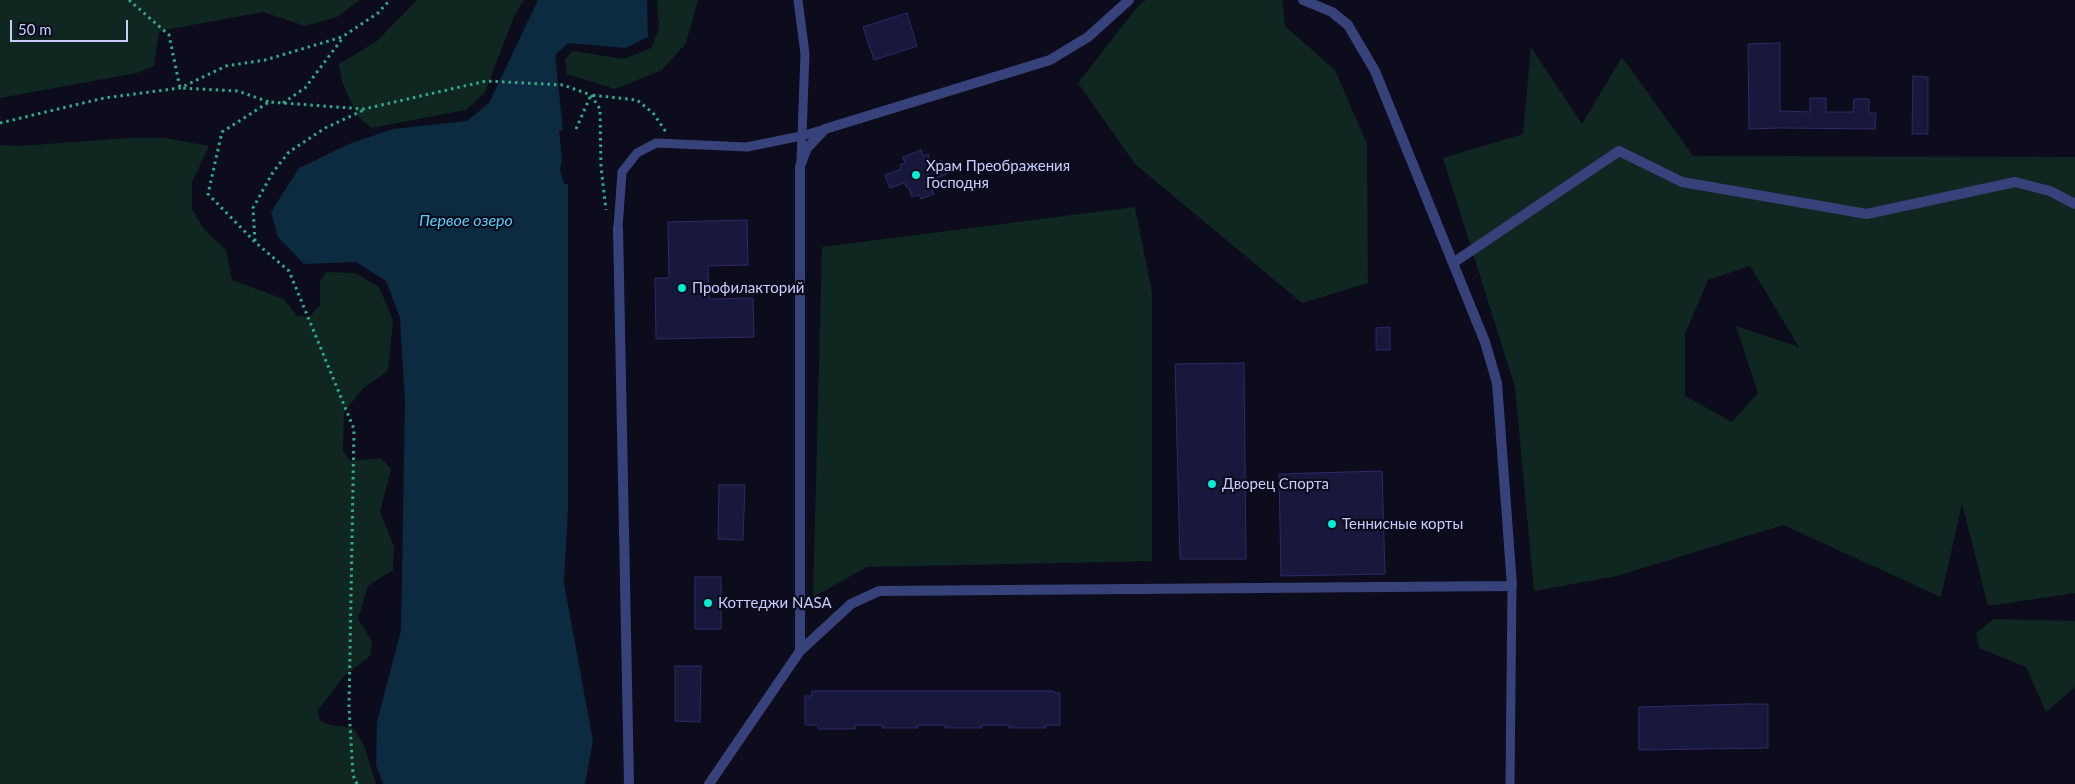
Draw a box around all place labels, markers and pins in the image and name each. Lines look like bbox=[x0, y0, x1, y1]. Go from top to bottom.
place label: Храм Преображения Господня bbox=[926, 157, 1070, 192]
marker: Храм Преображения Господня bbox=[910, 169, 922, 181]
place label: Профилакторий bbox=[692, 279, 804, 297]
marker: Профилакторий bbox=[676, 282, 688, 294]
place label: Дворец Спорта bbox=[1222, 475, 1329, 493]
marker: Дворец Спорта bbox=[1206, 478, 1218, 490]
place label: Теннисные корты bbox=[1342, 515, 1463, 533]
marker: Теннисные корты bbox=[1326, 518, 1338, 530]
place label: Коттеджи NASA bbox=[718, 594, 832, 612]
marker: Коттеджи NASA bbox=[702, 597, 714, 609]

